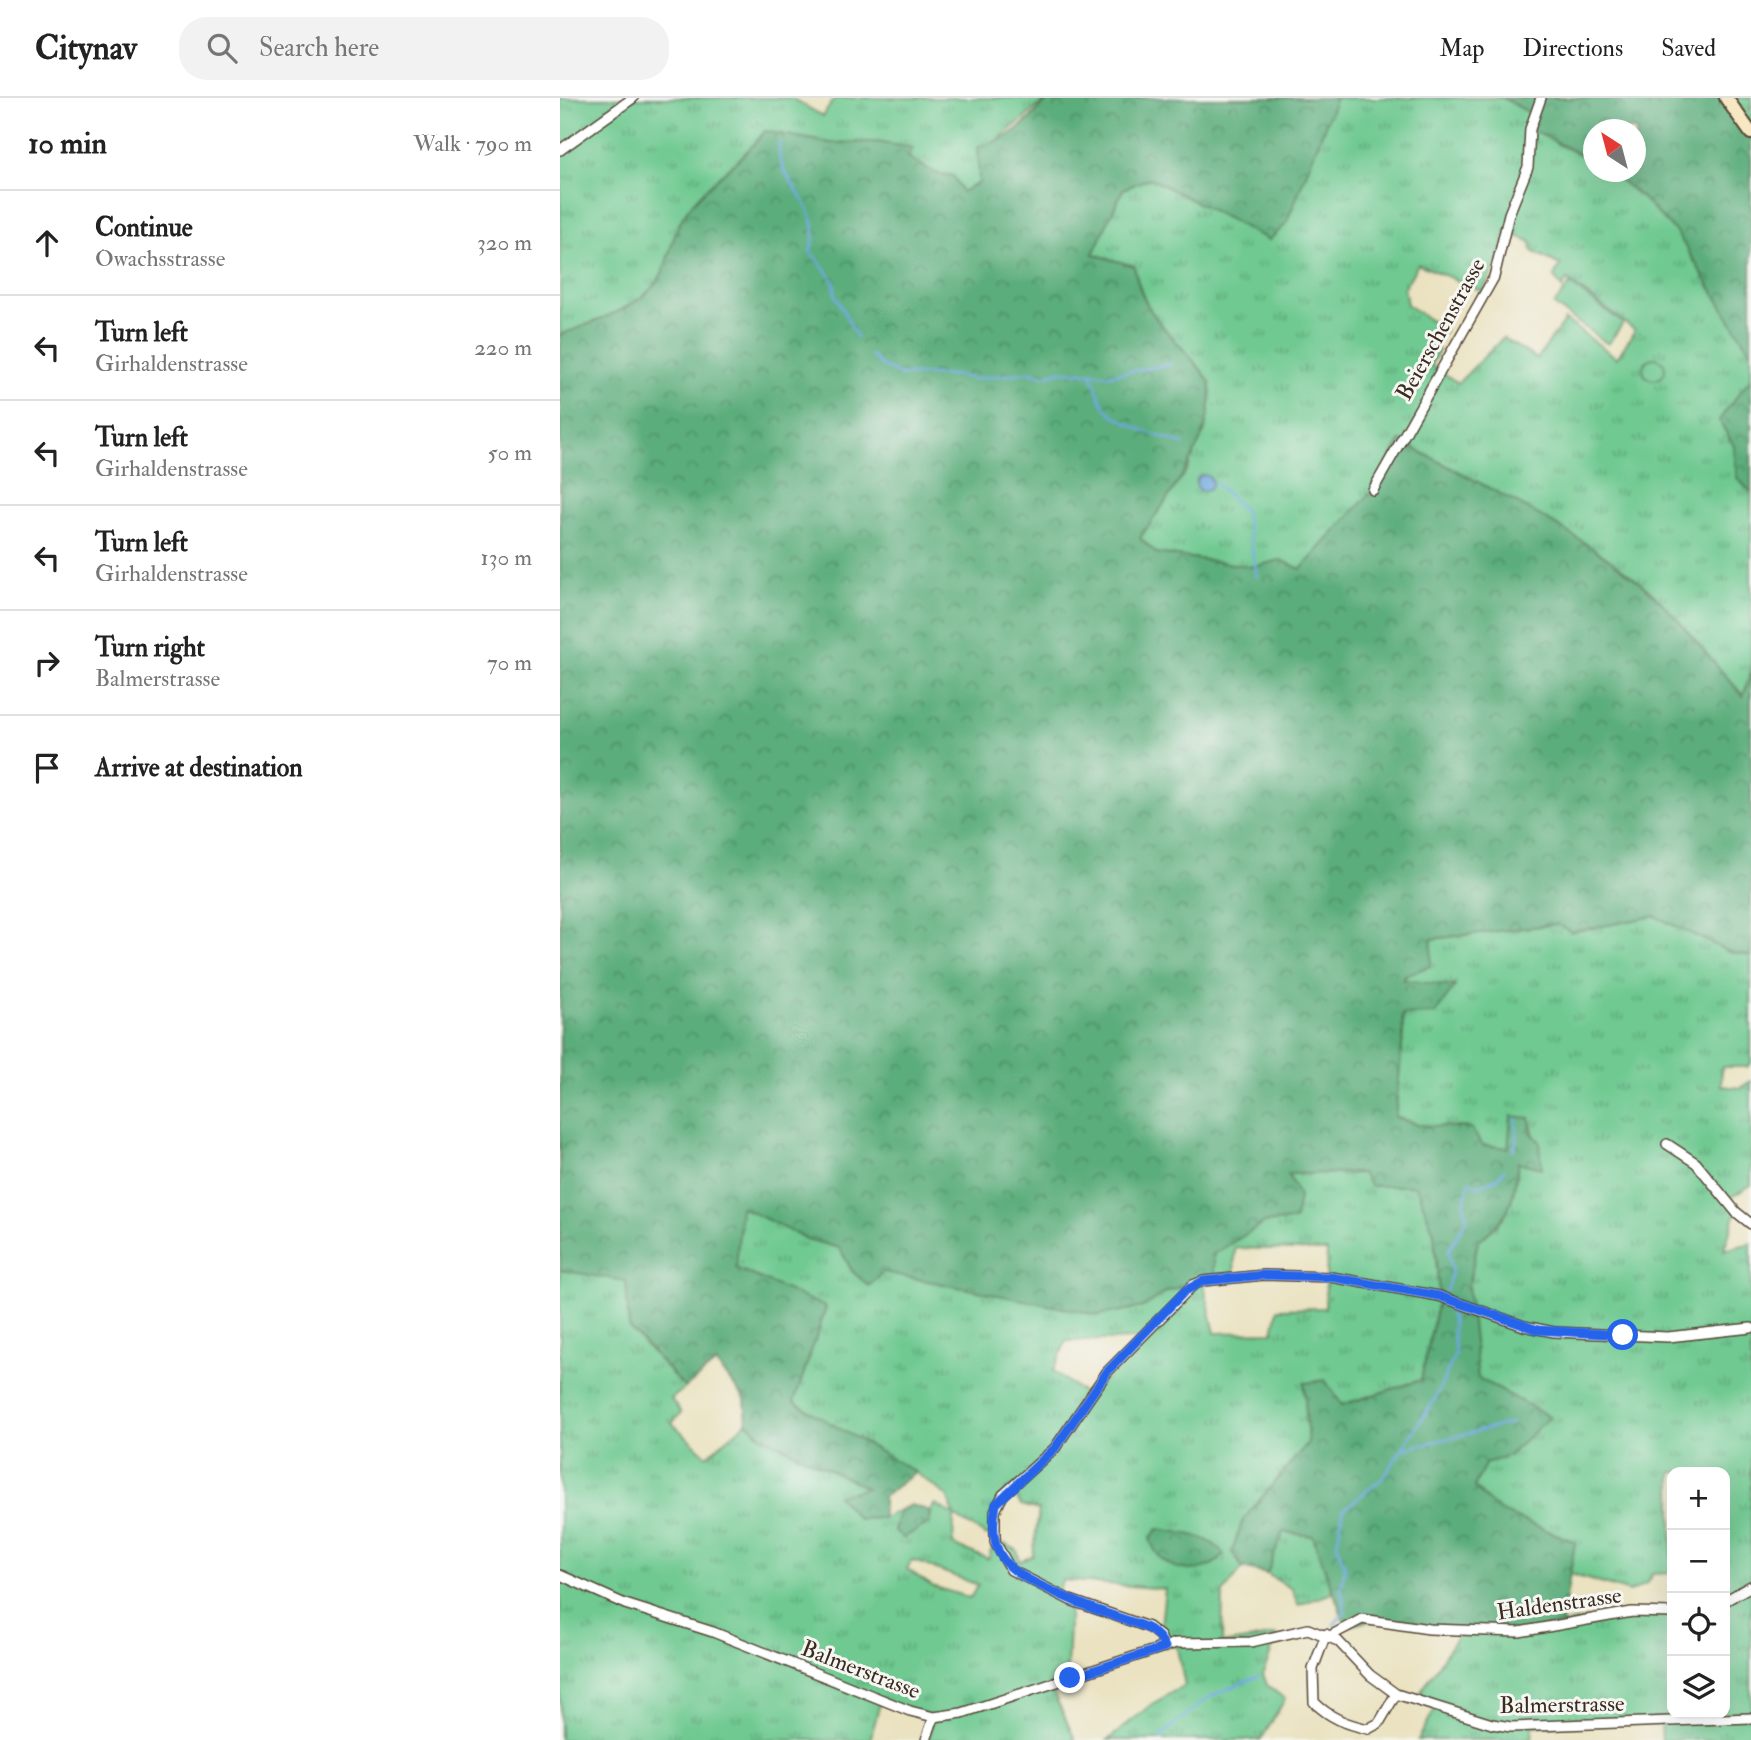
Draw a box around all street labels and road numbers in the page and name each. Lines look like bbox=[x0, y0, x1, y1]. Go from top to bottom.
street label: Beierschenstrasse bbox=[1389, 253, 1492, 406]
street label: Haldenstrasse bbox=[1495, 1580, 1624, 1627]
street label: Balmerstrasse bbox=[797, 1634, 925, 1706]
street label: Balmerstrasse bbox=[1499, 1689, 1625, 1720]

